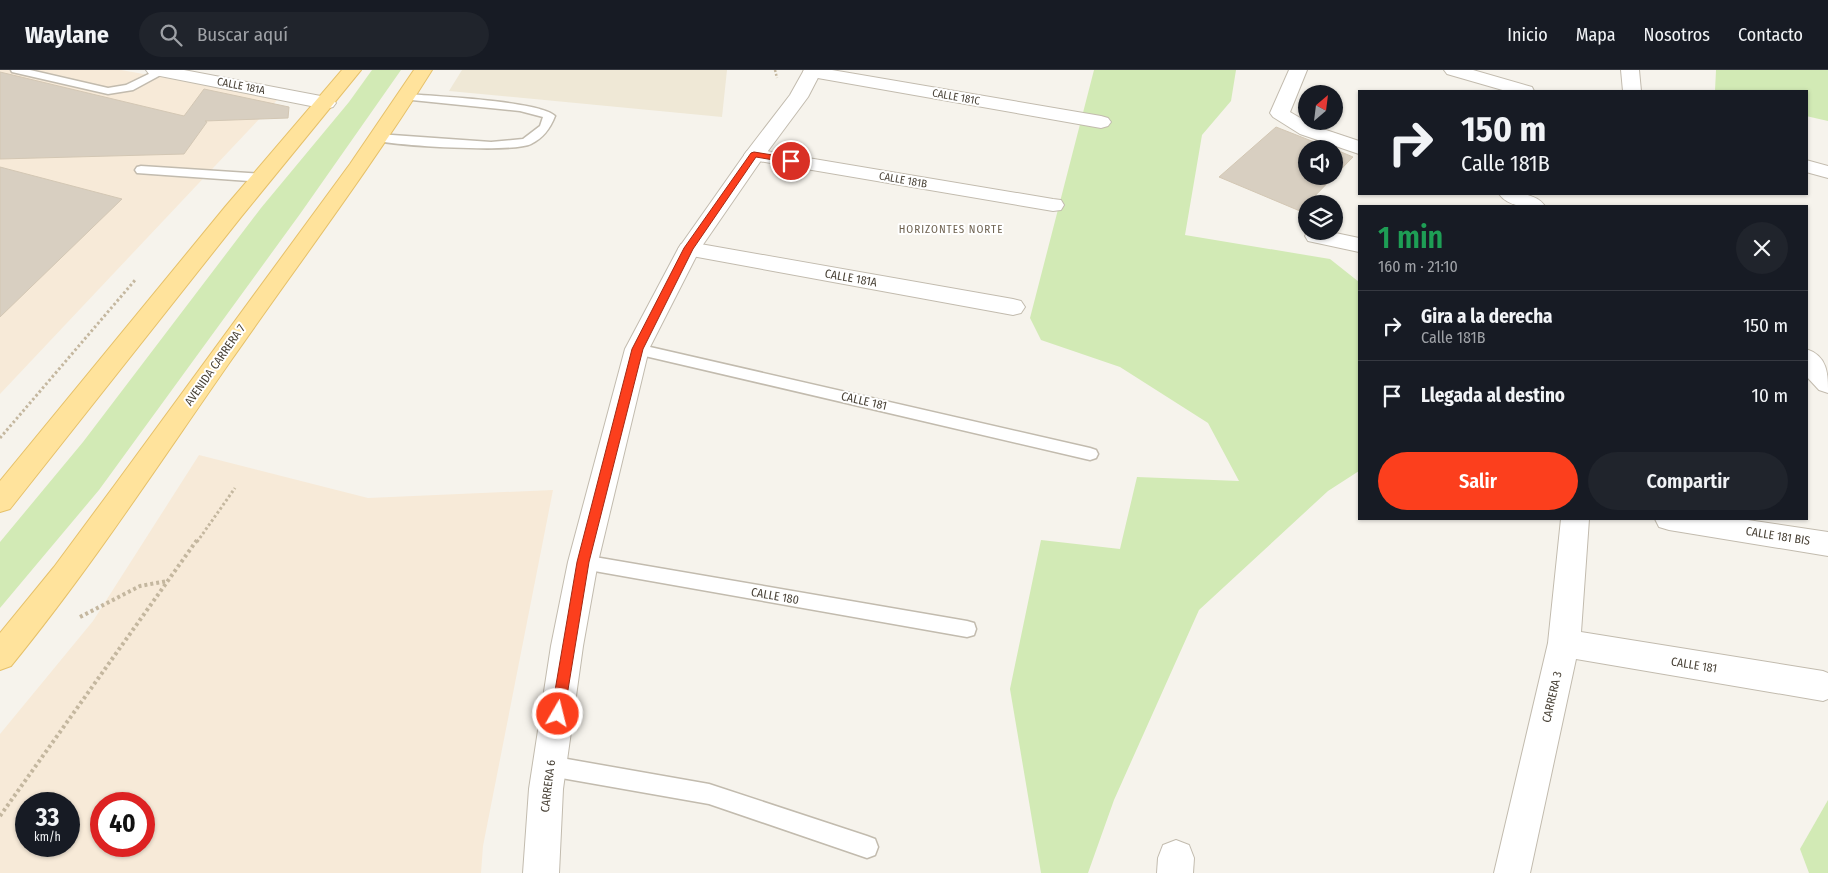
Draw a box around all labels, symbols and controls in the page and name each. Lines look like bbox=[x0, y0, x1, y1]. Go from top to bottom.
search box bbox=[139, 12, 489, 57]
text: Waylane bbox=[25, 21, 109, 49]
icon: search bbox=[157, 21, 185, 49]
text: Buscar aquí bbox=[197, 23, 288, 46]
text: Inicio bbox=[1507, 24, 1548, 46]
text: Mapa bbox=[1576, 24, 1616, 46]
text: Nosotros bbox=[1644, 24, 1710, 46]
text: Contacto bbox=[1738, 24, 1803, 46]
street label: CALLE 181A bbox=[216, 75, 266, 97]
north arrow bbox=[1298, 85, 1342, 130]
map controls bbox=[1298, 85, 1343, 240]
street label: CALLE 181C bbox=[931, 86, 981, 108]
text: 150 m bbox=[1461, 108, 1546, 150]
icon: right bbox=[1378, 110, 1443, 175]
pin bbox=[770, 140, 812, 182]
button: sound bbox=[1298, 140, 1343, 185]
icon: arrive bbox=[777, 147, 805, 175]
text: Calle 181B bbox=[1461, 150, 1550, 177]
street label: CALLE 181B bbox=[878, 169, 928, 191]
button: layers bbox=[1298, 195, 1343, 240]
text: 1 min bbox=[1378, 220, 1443, 256]
button: close bbox=[1736, 222, 1788, 274]
district label: HORIZONTES NORTE bbox=[899, 223, 1003, 236]
text: 160 m · 21:10 bbox=[1378, 257, 1458, 276]
street label: CALLE 181A bbox=[824, 267, 879, 290]
text: Gira a la derecha bbox=[1421, 305, 1553, 328]
icon: right bbox=[1378, 312, 1406, 340]
text: 150 m bbox=[1743, 314, 1788, 337]
street label: AVENIDA CARRERA 7 bbox=[182, 322, 248, 408]
text: Calle 181B bbox=[1421, 328, 1486, 347]
icon: arrive bbox=[1378, 382, 1406, 410]
text: Llegada al destino bbox=[1421, 384, 1565, 407]
text: 10 m bbox=[1752, 384, 1788, 407]
street label: CALLE 181 bbox=[840, 389, 888, 413]
button: Salir bbox=[1378, 452, 1578, 510]
button: Compartir bbox=[1588, 452, 1788, 510]
street label: CALLE 181 BIS bbox=[1745, 524, 1811, 548]
street label: CALLE 180 bbox=[750, 585, 800, 607]
street label: CALLE 181 bbox=[1670, 654, 1718, 676]
street label: CARRERA 3 bbox=[1539, 670, 1565, 724]
position arrow bbox=[531, 687, 583, 739]
street label: CARRERA 6 bbox=[538, 759, 558, 813]
speed limit sign: 40 bbox=[90, 792, 155, 857]
text: 33 bbox=[36, 803, 59, 833]
text: km/h bbox=[34, 830, 61, 844]

